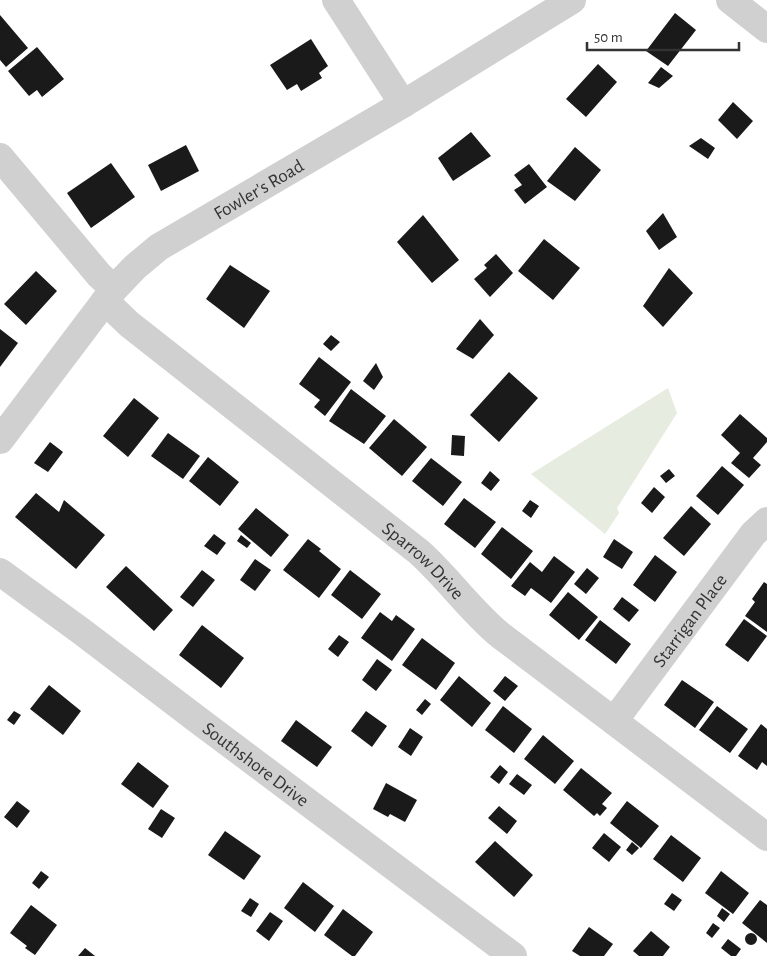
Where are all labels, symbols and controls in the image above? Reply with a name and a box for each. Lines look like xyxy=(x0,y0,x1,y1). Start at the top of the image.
scale bar xyxy=(587,20,740,52)
text: 50 m xyxy=(594,30,623,45)
street label: Fowler's Road xyxy=(211,156,307,224)
street label: Sparrow Drive xyxy=(378,519,467,603)
street label: Starrigan Place xyxy=(650,571,731,671)
street label: Southshore Drive xyxy=(199,719,312,811)

